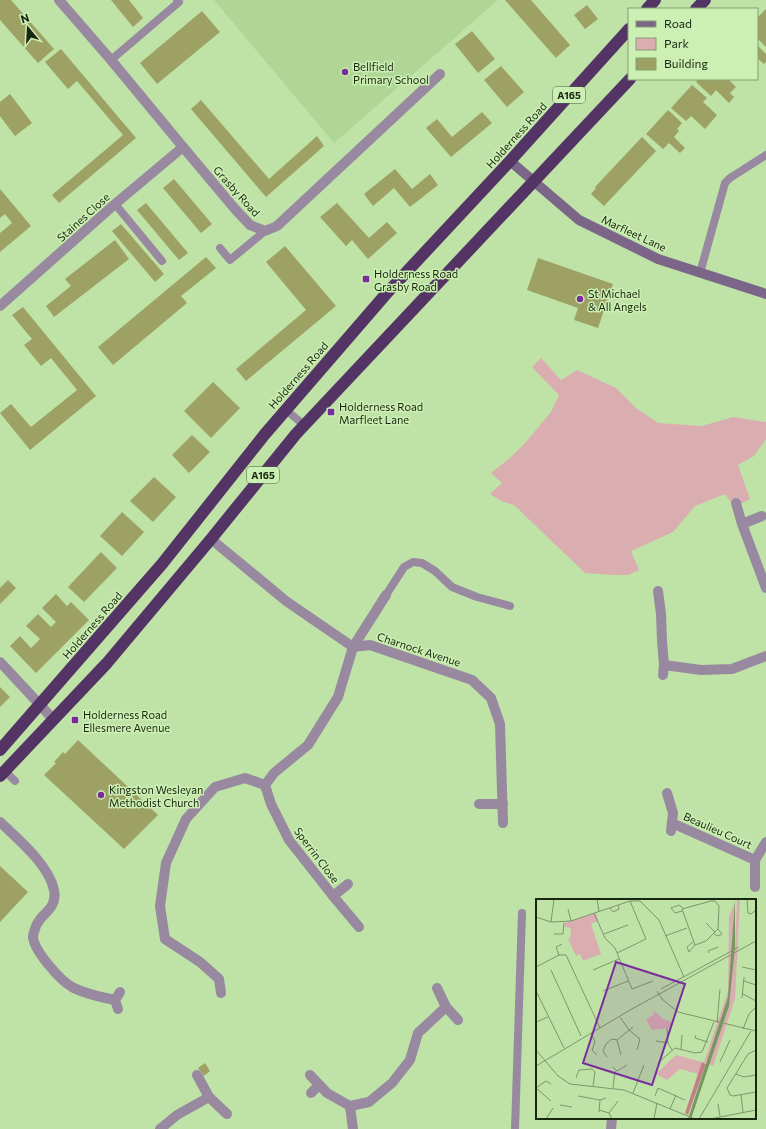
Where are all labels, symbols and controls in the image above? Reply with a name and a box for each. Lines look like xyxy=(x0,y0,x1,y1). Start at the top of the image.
north arrow xyxy=(8,8,48,48)
legend xyxy=(628,8,758,80)
text: N xyxy=(19,11,31,25)
text: Road xyxy=(664,16,692,30)
text: Park xyxy=(664,36,690,50)
text: Building xyxy=(664,56,708,70)
place label: Bellfield Primary School xyxy=(353,60,429,86)
marker: Bellfield Primary School xyxy=(340,67,350,77)
road number: A165 xyxy=(553,87,585,103)
street label: Holderness Road xyxy=(483,99,549,171)
street label: Grasby Road xyxy=(211,163,263,219)
street label: Staines Close xyxy=(54,190,112,244)
street label: Marfleet Lane xyxy=(600,212,669,254)
place label: Holderness Road Grasby Road xyxy=(374,267,458,293)
marker: Holderness Road Grasby Road xyxy=(361,274,371,284)
place label: St Michael & All Angels xyxy=(588,287,647,313)
marker: St Michael & All Angels xyxy=(575,294,585,304)
street label: Holderness Road xyxy=(266,339,330,411)
place label: Holderness Road Marfleet Lane xyxy=(339,400,423,426)
marker: Holderness Road Marfleet Lane xyxy=(326,407,336,417)
road number: A165 xyxy=(247,467,279,483)
street label: Holderness Road xyxy=(60,589,124,661)
street label: Charnock Avenue xyxy=(376,629,463,669)
place label: Holderness Road Ellesmere Avenue xyxy=(83,708,170,734)
marker: Holderness Road Ellesmere Avenue xyxy=(70,715,80,725)
place label: Kingston Wesleyan Methodist Church xyxy=(109,783,203,809)
marker: Kingston Wesleyan Methodist Church xyxy=(96,790,106,800)
street label: Beaulieu Court xyxy=(682,809,755,851)
street label: Sperrin Close xyxy=(292,825,342,886)
inset map xyxy=(536,899,756,1119)

